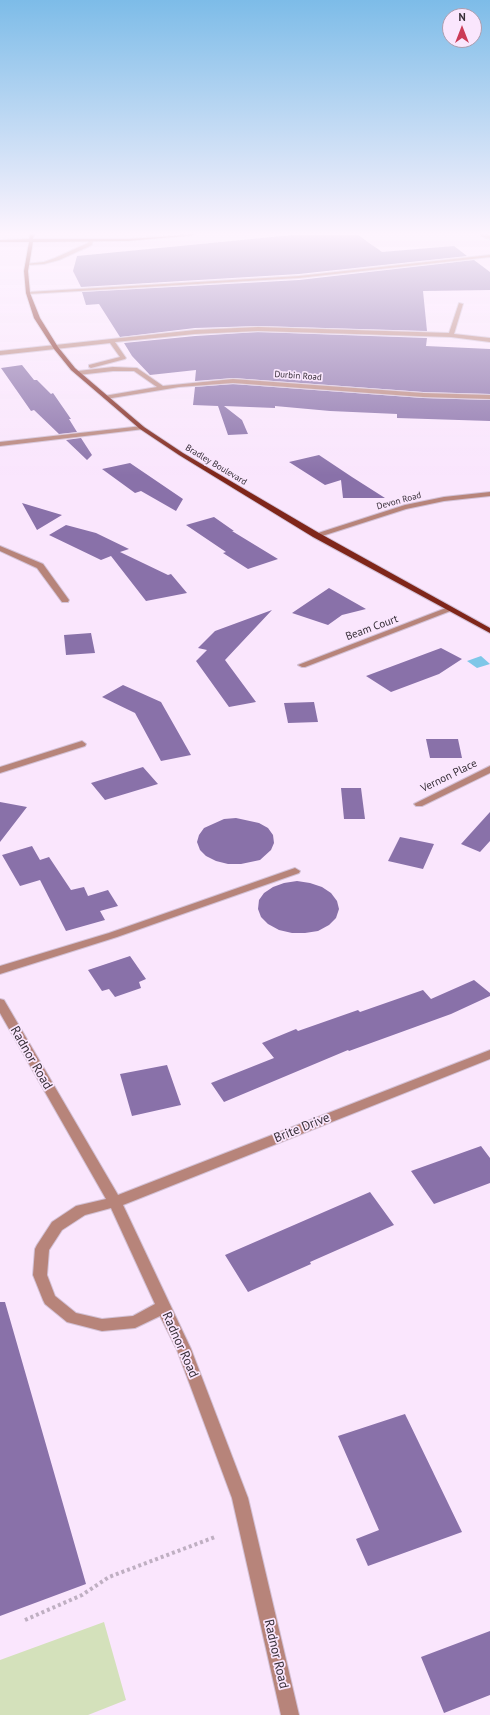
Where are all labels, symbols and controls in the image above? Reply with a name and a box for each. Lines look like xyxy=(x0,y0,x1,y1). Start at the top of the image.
north arrow xyxy=(442,8,482,48)
text: N xyxy=(458,10,466,24)
street label: Durbin Road xyxy=(274,369,322,383)
street label: Bradley Boulevard xyxy=(183,442,249,488)
street label: Devon Road xyxy=(376,490,422,512)
street label: Beam Court xyxy=(344,612,400,644)
street label: Vernon Place xyxy=(419,757,479,795)
street label: Radnor Road xyxy=(7,1024,55,1092)
street label: Brite Drive xyxy=(272,1110,332,1146)
street label: Radnor Road xyxy=(159,1310,201,1380)
street label: Radnor Road xyxy=(260,1618,292,1690)

